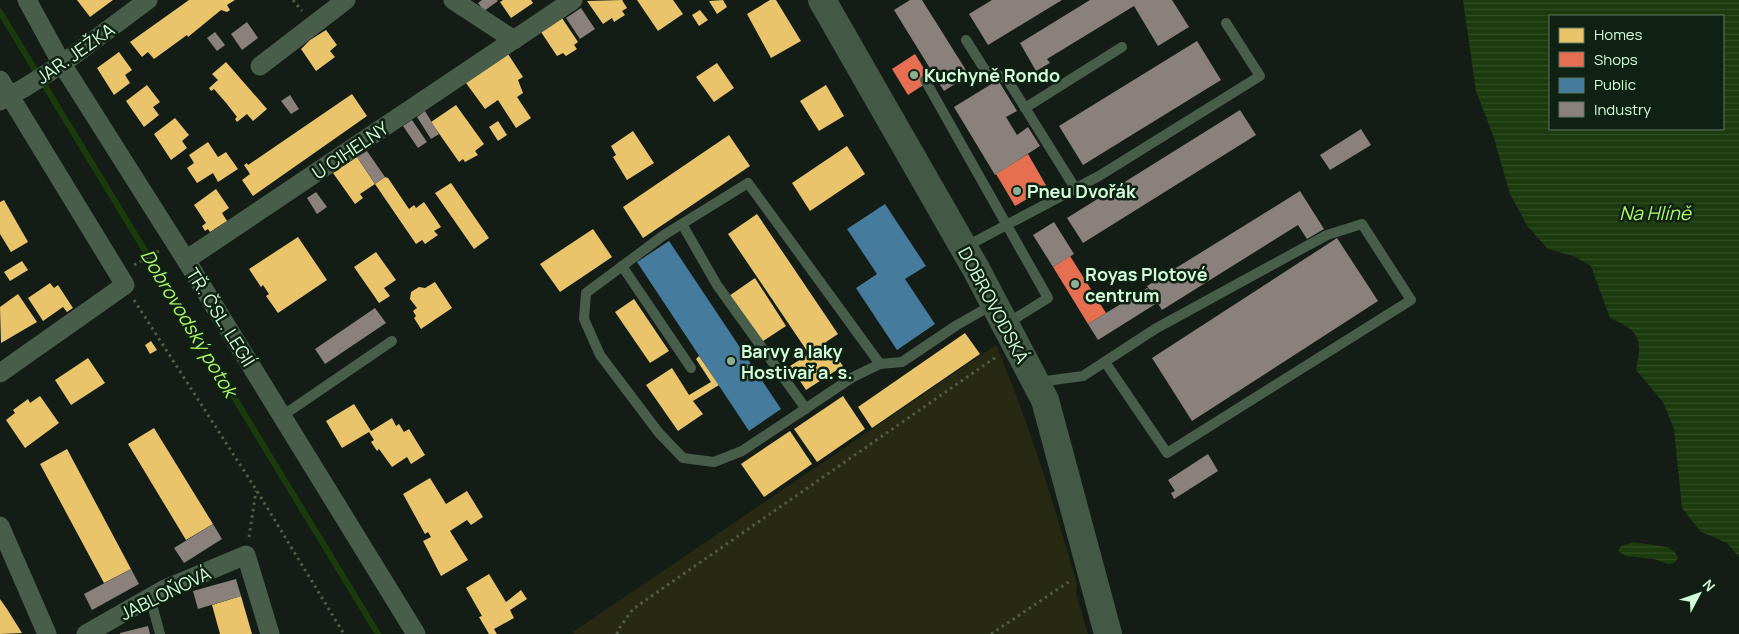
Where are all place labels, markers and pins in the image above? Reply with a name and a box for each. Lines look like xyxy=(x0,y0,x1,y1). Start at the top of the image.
place label: Kuchyně Rondo xyxy=(924,63,1060,87)
marker: Kuchyně Rondo xyxy=(908,69,920,81)
place label: Pneu Dvořák xyxy=(1027,179,1137,203)
marker: Pneu Dvořák xyxy=(1011,185,1023,197)
place label: Royas Plotové centrum xyxy=(1085,262,1208,307)
marker: Royas Plotové centrum xyxy=(1069,278,1081,290)
place label: Barvy a laky Hostivař a. s. xyxy=(741,339,853,384)
marker: Barvy a laky Hostivař a. s. xyxy=(725,355,737,367)

